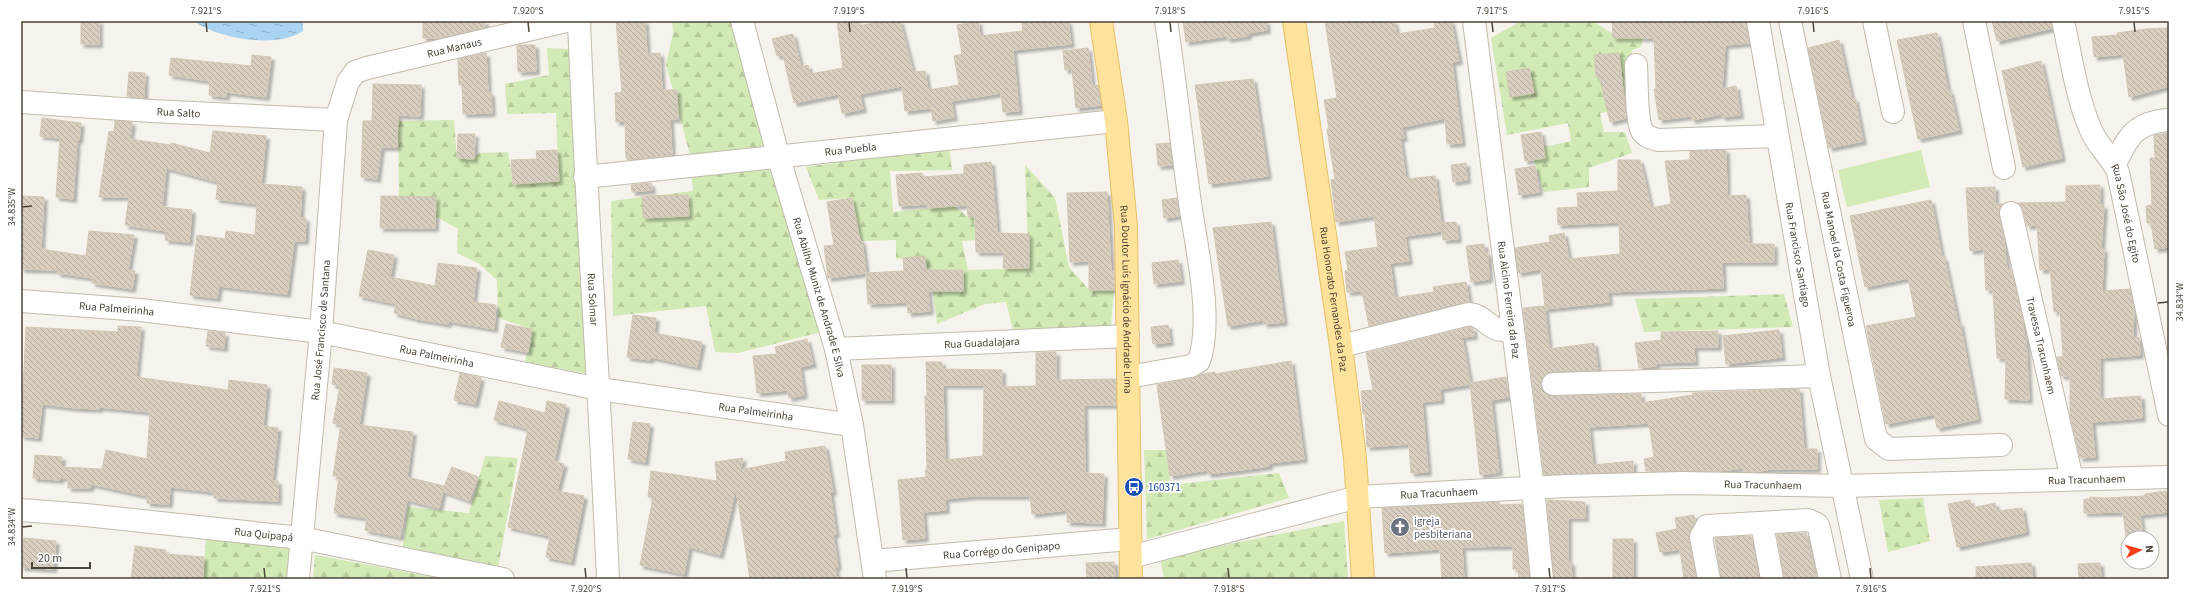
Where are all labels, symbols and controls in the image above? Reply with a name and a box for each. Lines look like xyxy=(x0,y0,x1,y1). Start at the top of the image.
text: 7.921°S xyxy=(190,4,222,18)
text: 7.920°S xyxy=(512,4,544,18)
text: 7.919°S xyxy=(833,4,865,18)
text: 7.918°S xyxy=(1154,4,1186,18)
text: 7.917°S xyxy=(1476,4,1508,18)
text: 7.916°S xyxy=(1797,4,1829,18)
text: 7.915°S xyxy=(2118,4,2150,18)
street label: Rua Manaus xyxy=(425,34,484,61)
street label: Rua Salto xyxy=(156,104,201,121)
street label: Rua Puebla xyxy=(824,139,877,159)
street label: Rua São José do Egito xyxy=(2108,161,2144,264)
text: 34.835°W xyxy=(5,188,19,226)
street label: Rua Manoel da Costa Figueroa xyxy=(1818,190,1860,328)
street label: Rua Francisco Santiago xyxy=(1782,201,1815,308)
street label: Rua Doutor Luís Ignácio de Andrade Lima xyxy=(1117,205,1136,394)
street label: Rua Abilho Muniz de Andrade E Silva xyxy=(789,215,849,379)
street label: Rua Honorato Fernandes da Paz xyxy=(1316,226,1352,373)
street label: Rua Alcino Ferreira da Paz xyxy=(1494,240,1524,360)
street label: Rua José Francisco de Santana xyxy=(307,259,334,401)
street label: Rua Solmar xyxy=(584,273,602,327)
text: 34.834°W xyxy=(2173,283,2187,321)
street label: Travessa Tracunhaem xyxy=(2023,295,2060,396)
street label: Rua Palmeirinha xyxy=(79,298,155,319)
street label: Rua Guadalajara xyxy=(944,333,1020,352)
street label: Rua Palmeirinha xyxy=(398,341,475,371)
street label: Rua Palmeirinha xyxy=(718,399,794,424)
street label: Rua Tracunhaem xyxy=(2048,471,2126,488)
bus stop icon: 160371 xyxy=(1123,476,1145,498)
street label: Rua Tracunhaem xyxy=(1724,476,1802,493)
place label: 160371 xyxy=(1148,480,1181,495)
street label: Rua Tracunhaem xyxy=(1400,483,1478,502)
text: 34.834°W xyxy=(5,508,19,546)
place label: igreja pesbiteriana xyxy=(1414,514,1472,542)
church icon: igreja pesbiteriana xyxy=(1389,516,1411,538)
street label: Rua Quipapá xyxy=(234,523,294,545)
north arrow xyxy=(2120,530,2160,570)
street label: Rua Corrégo do Genipapo xyxy=(942,538,1061,562)
scale bar xyxy=(32,544,90,570)
text: N xyxy=(2142,545,2157,553)
text: 20 m xyxy=(38,550,62,567)
text: 7.921°S xyxy=(249,582,281,596)
text: 7.920°S xyxy=(570,582,602,596)
text: 7.919°S xyxy=(891,582,923,596)
text: 7.918°S xyxy=(1213,582,1245,596)
text: 7.917°S xyxy=(1534,582,1566,596)
text: 7.916°S xyxy=(1855,582,1887,596)

